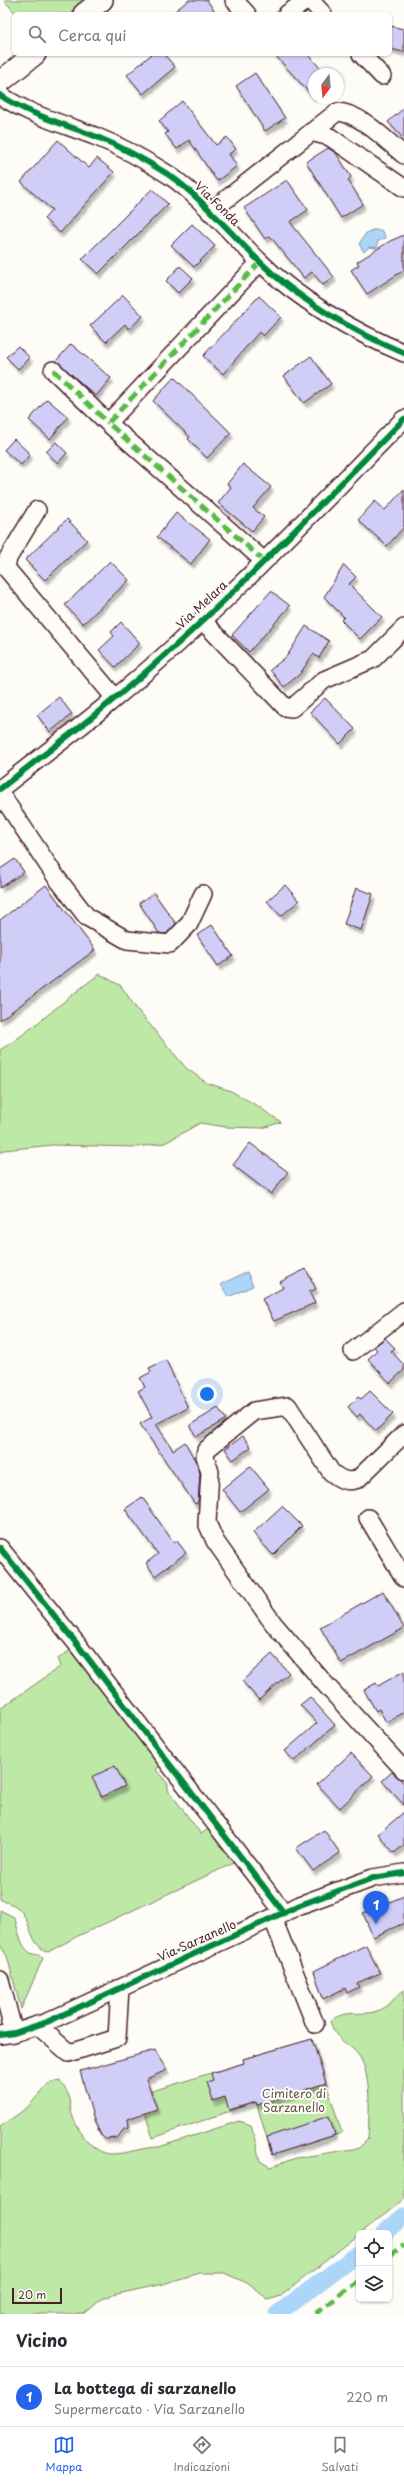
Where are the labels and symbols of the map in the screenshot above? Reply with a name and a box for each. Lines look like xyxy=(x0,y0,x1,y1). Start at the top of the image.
north arrow xyxy=(308,68,344,104)
street label: Via Fonda xyxy=(191,177,245,230)
street label: Via Melara xyxy=(172,576,231,633)
your location xyxy=(197,1384,217,1404)
pin: 1 xyxy=(363,1891,389,1924)
street label: Via Sarzanello xyxy=(154,1915,239,1965)
park label: Cimitero di Sarzanello xyxy=(262,2084,326,2116)
scale bar xyxy=(12,2286,62,2305)

